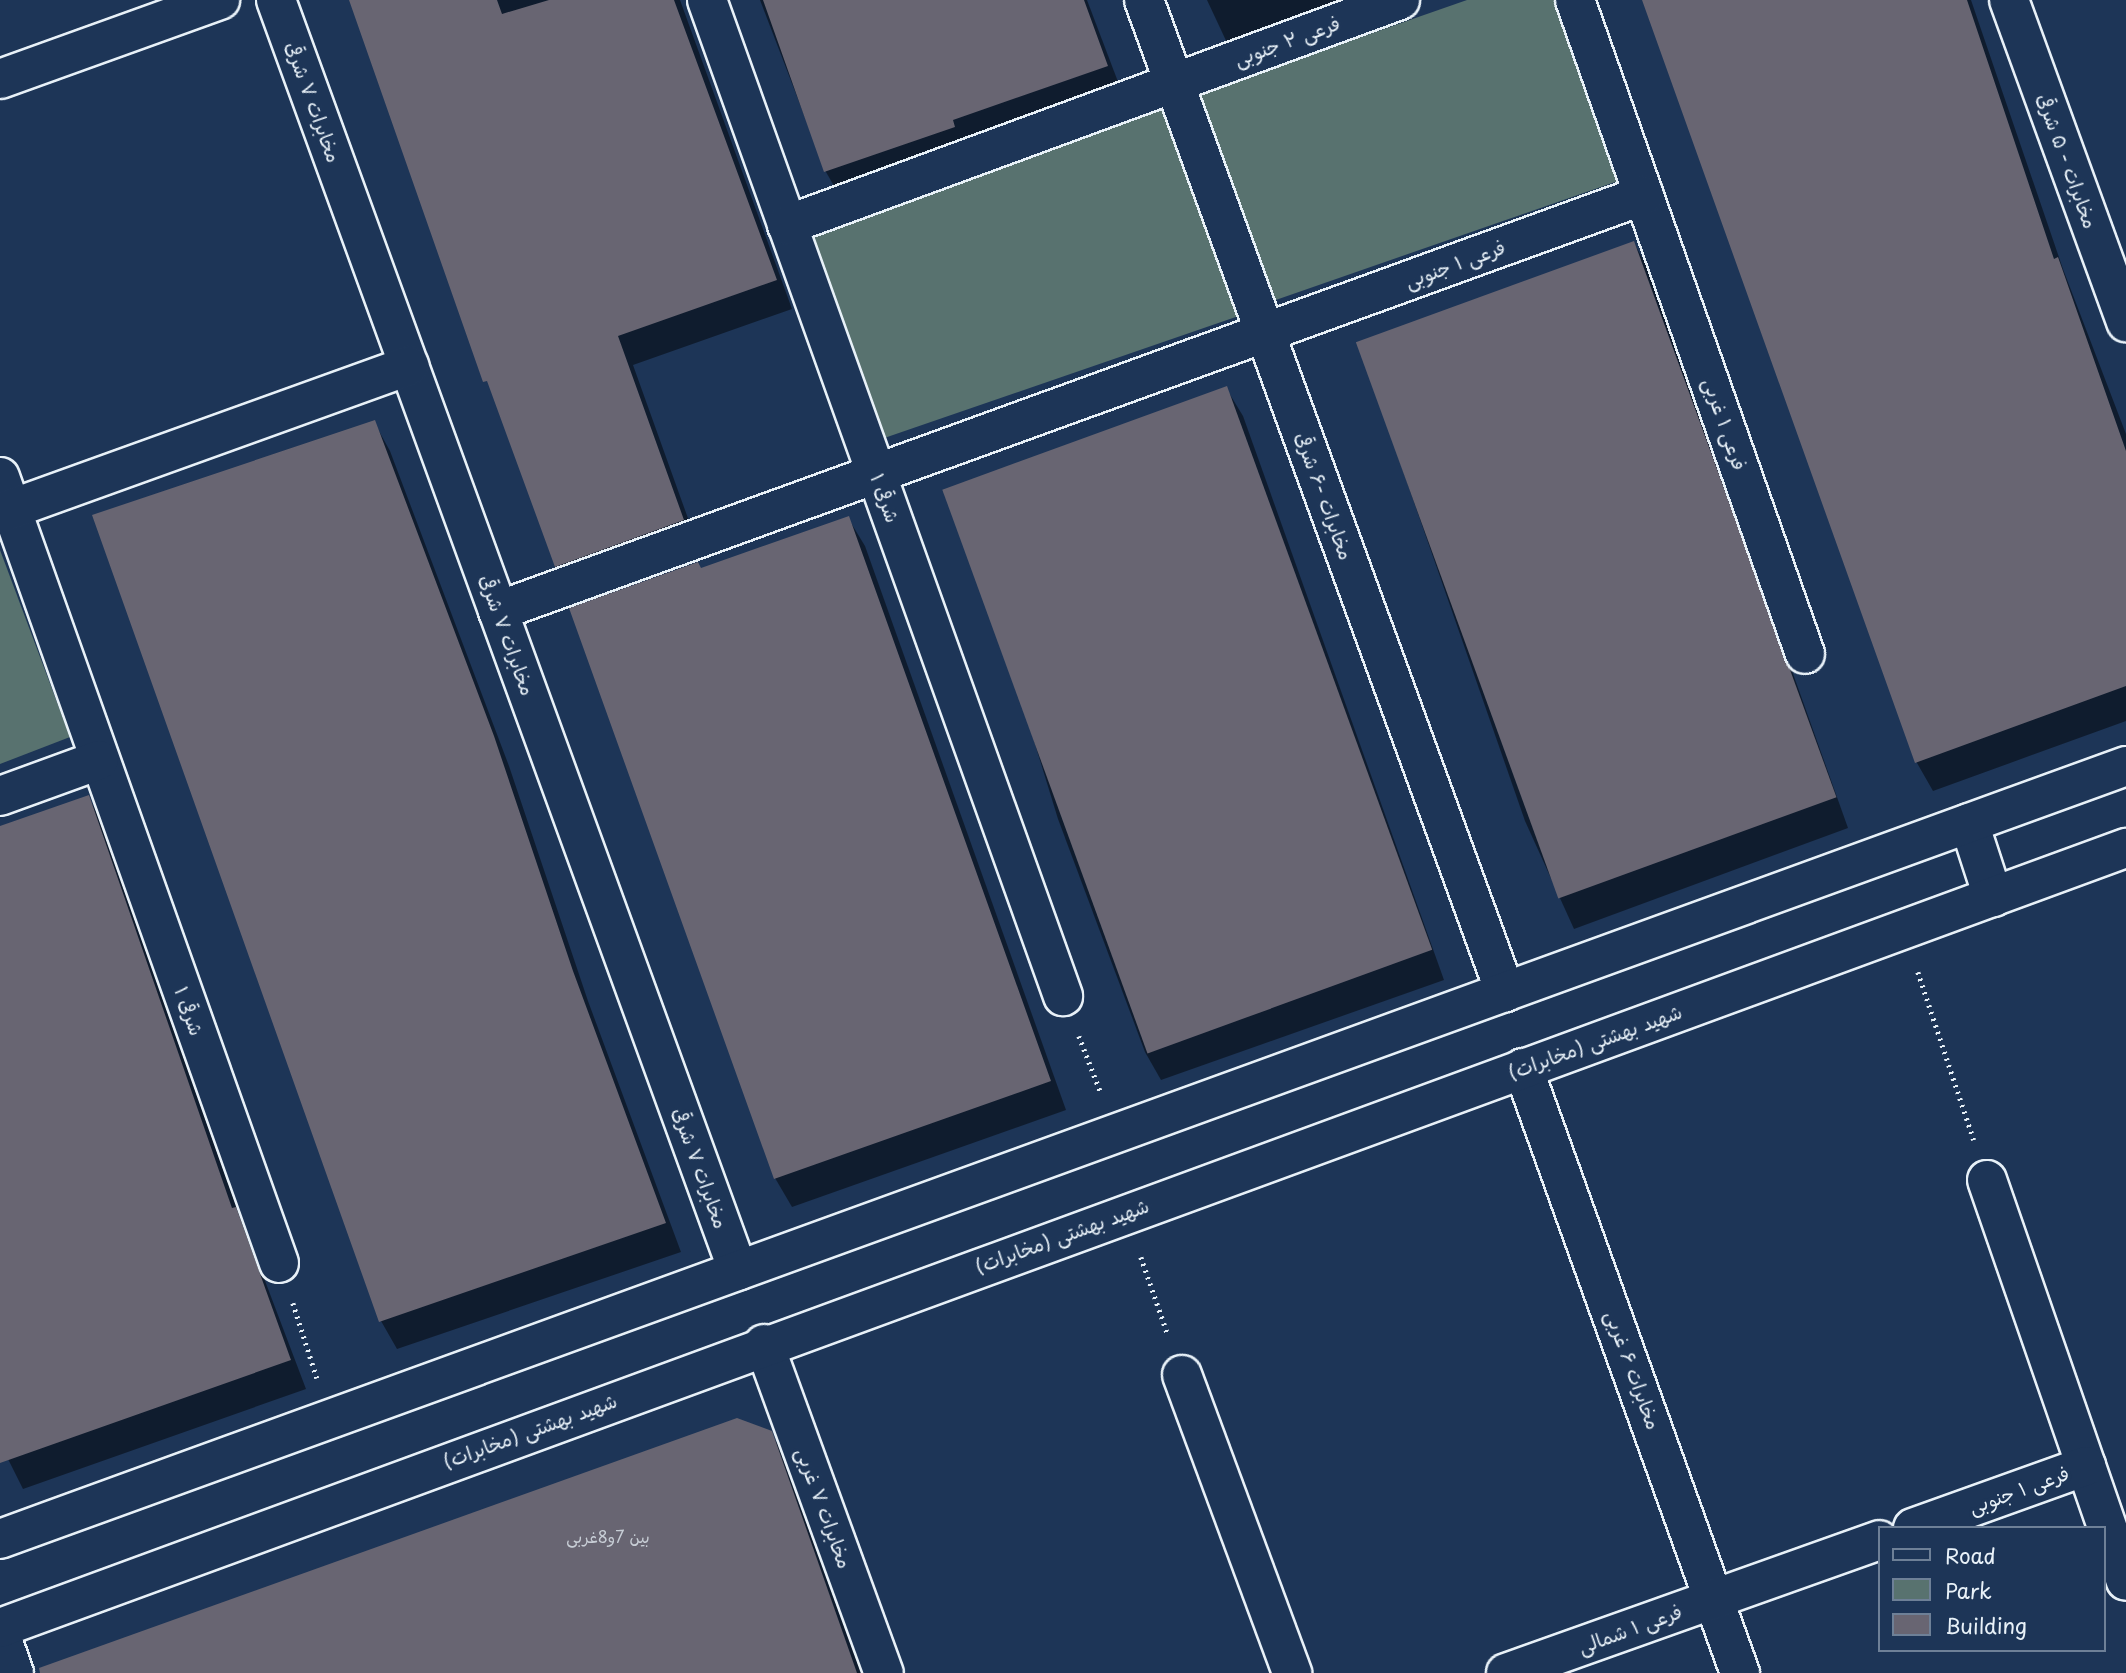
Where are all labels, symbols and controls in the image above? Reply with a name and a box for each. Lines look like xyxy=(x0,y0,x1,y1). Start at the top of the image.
street label: فرعی ۲ جنوبی xyxy=(1231,11,1343,71)
street label: مخابرات ۷ شرقی xyxy=(281,39,345,165)
street label: مخابرات - ۵ شرقی xyxy=(2032,91,2102,231)
street label: فرعی ۱ جنوبی xyxy=(1402,235,1508,293)
street label: فرعی ۱ غربی xyxy=(1699,375,1751,473)
street label: مخابرات -۶ شرقی xyxy=(1290,429,1358,563)
street label: شرقی ۱ xyxy=(866,470,904,526)
street label: مخابرات ۷ شرقی xyxy=(475,572,539,698)
street label: شرقی ۱ xyxy=(170,983,208,1039)
street label: شهید بهشتی (مخابرات) xyxy=(1505,1000,1685,1084)
street label: مخابرات ۷ شرقی xyxy=(668,1105,732,1231)
street label: شهید بهشتی (مخابرات) xyxy=(972,1194,1152,1278)
street label: مخابرات ۶ غربی xyxy=(1601,1307,1665,1433)
street label: شهید بهشتی (مخابرات) xyxy=(440,1389,620,1473)
street label: مخابرات ۷ غربی xyxy=(792,1445,856,1571)
street label: فرعی ۱ جنوبی xyxy=(1966,1461,2072,1519)
house number: بین 7و8غربی xyxy=(566,1526,650,1546)
legend xyxy=(1878,1526,2105,1652)
text: Road xyxy=(1945,1539,1996,1571)
text: Park xyxy=(1945,1574,1992,1606)
street label: فرعی ۱ شمالی xyxy=(1575,1600,1685,1658)
text: Building xyxy=(1945,1609,2027,1641)

